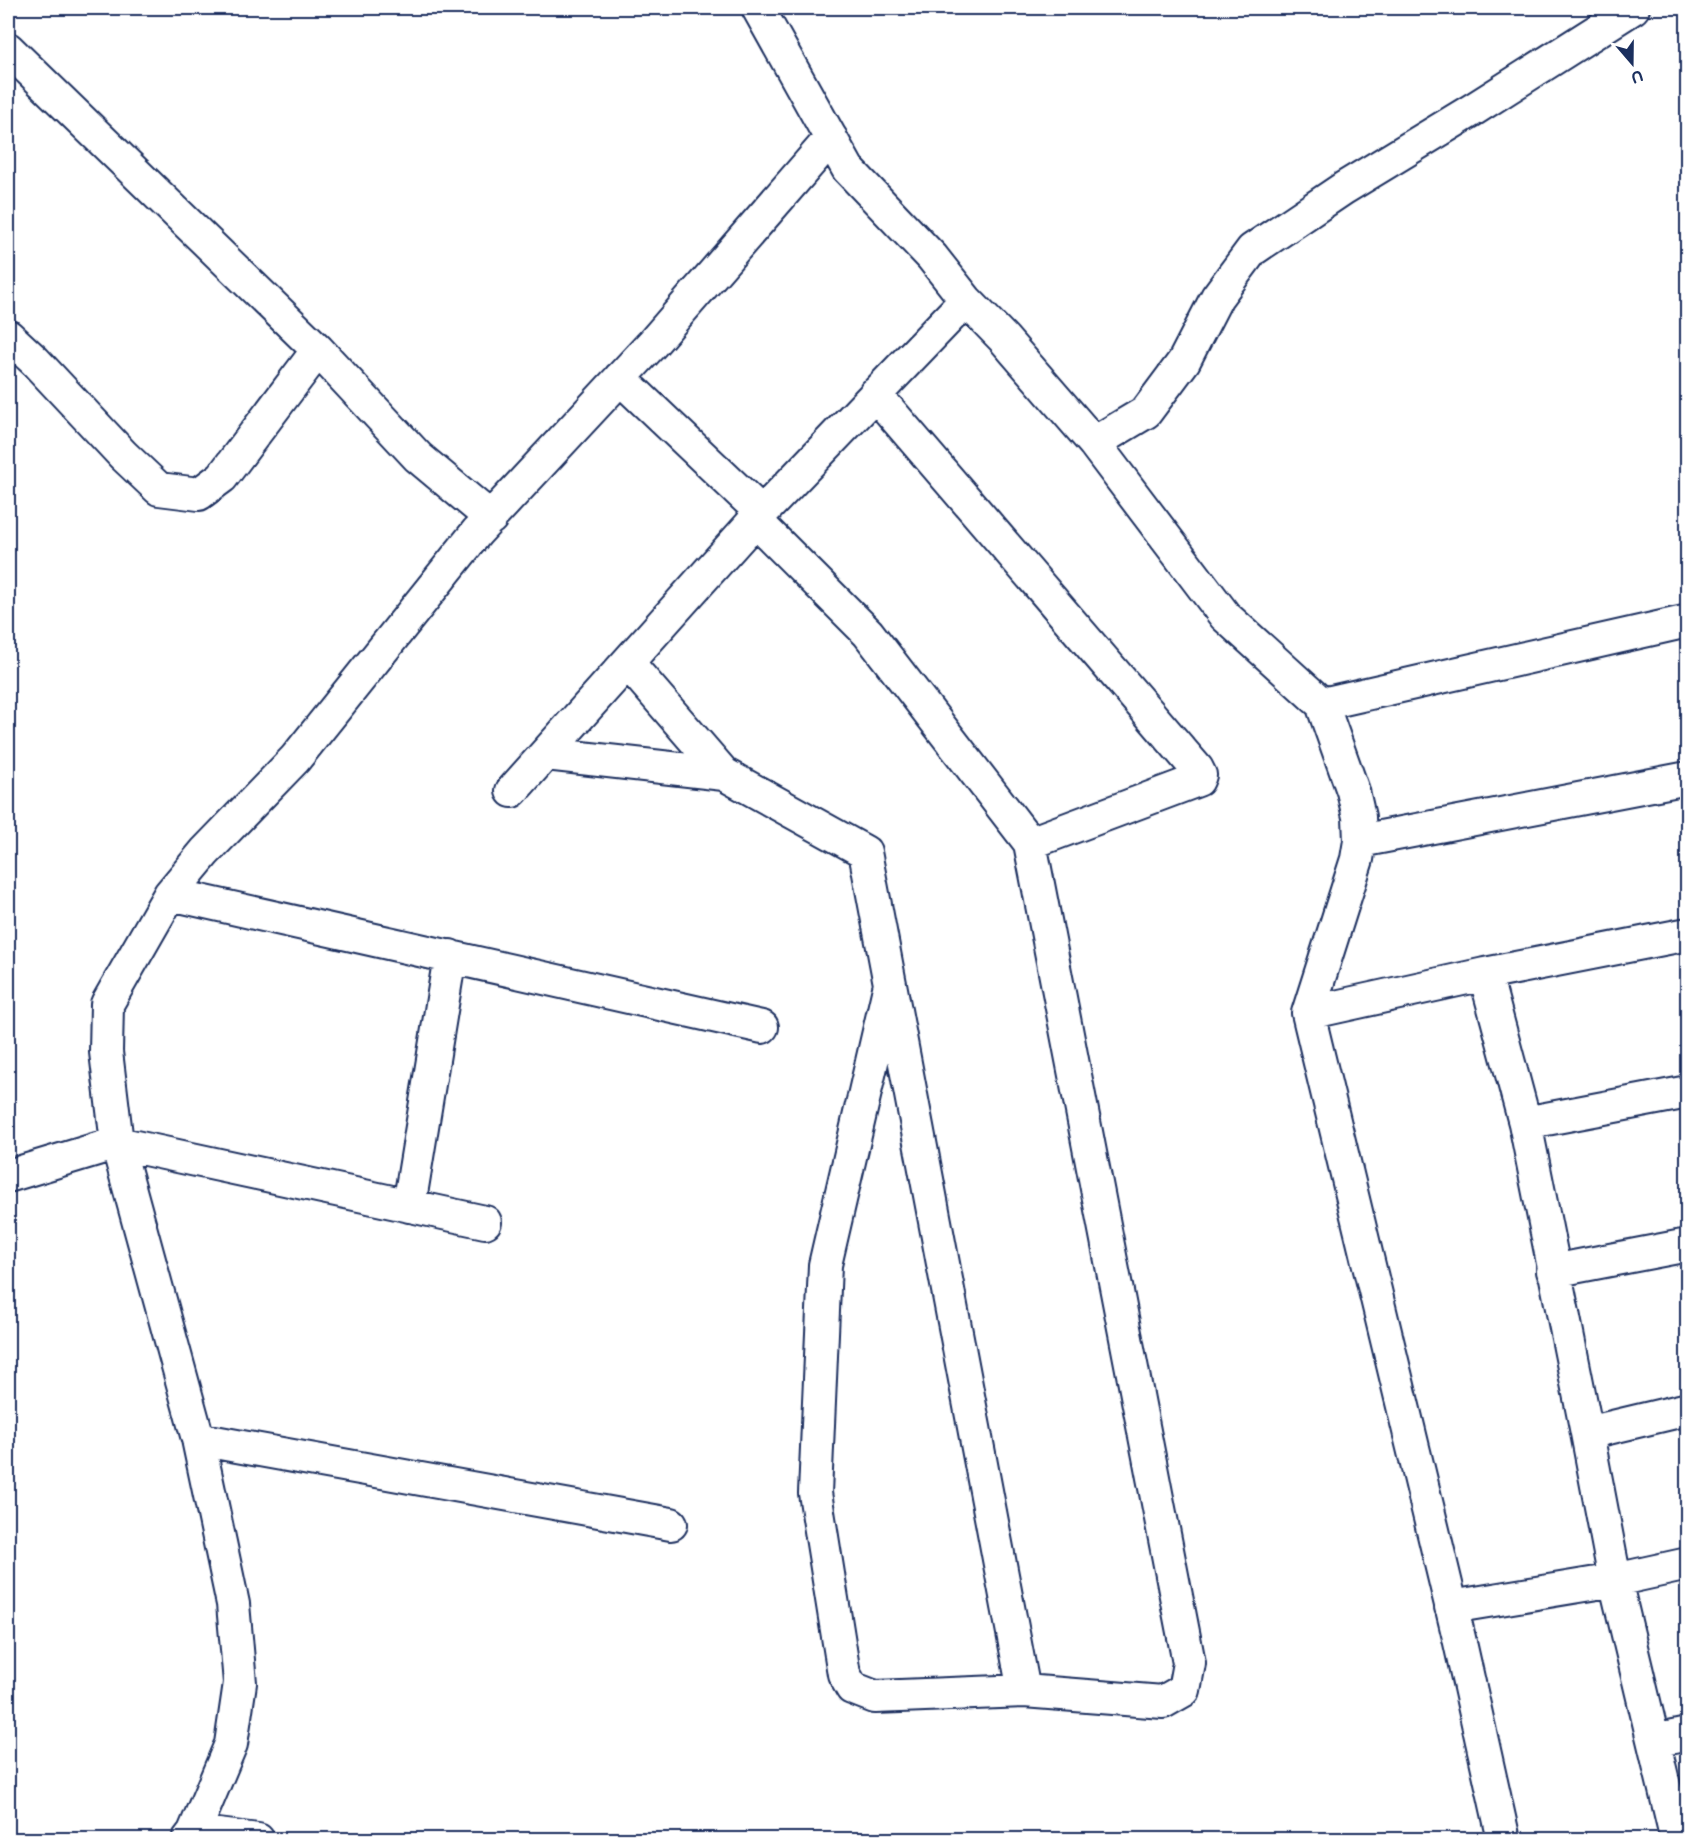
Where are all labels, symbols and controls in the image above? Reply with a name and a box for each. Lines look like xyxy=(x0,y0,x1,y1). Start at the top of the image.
north arrow xyxy=(1602,33,1662,93)
text: U xyxy=(1628,65,1645,87)

